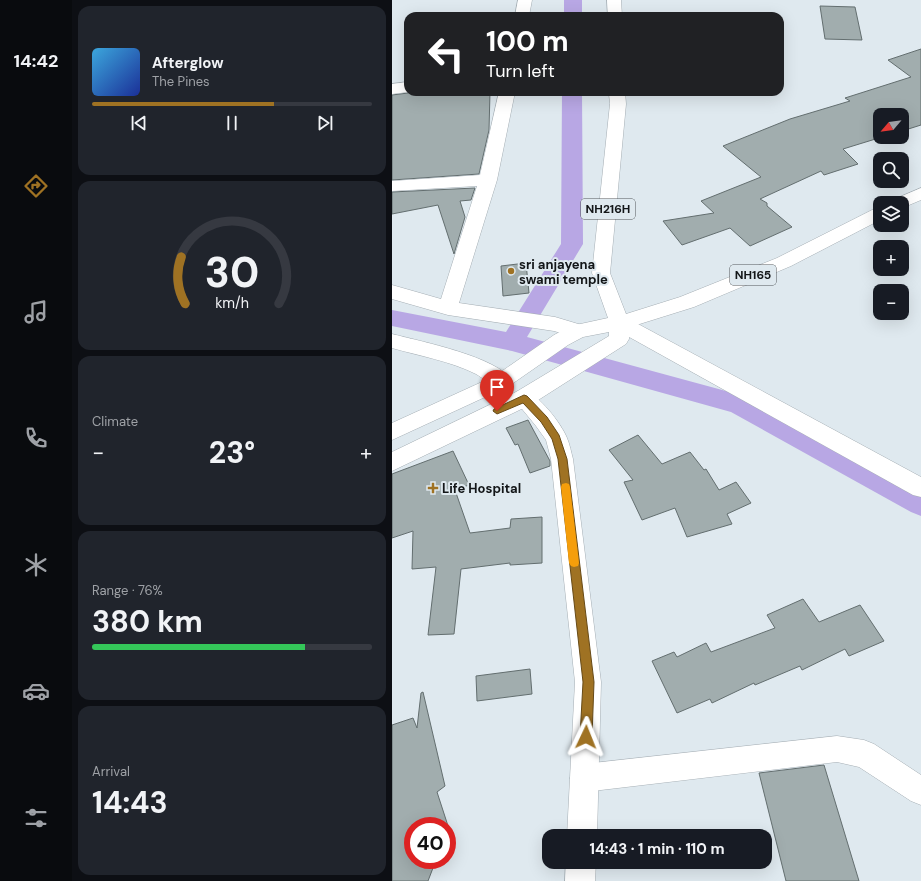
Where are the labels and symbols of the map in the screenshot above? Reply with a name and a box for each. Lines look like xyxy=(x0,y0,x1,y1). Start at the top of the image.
north arrow xyxy=(873,108,909,144)
road number: NH216H xyxy=(581,199,635,219)
place label: sri anjayena swami temple xyxy=(519,256,608,288)
road number: NH165 xyxy=(730,265,776,285)
marker: sri anjayena swami temple xyxy=(506,266,516,276)
pin xyxy=(480,370,514,411)
place label: Life Hospital xyxy=(442,480,521,497)
marker: Life Hospital xyxy=(427,482,439,494)
position arrow xyxy=(565,716,607,758)
speed limit sign: 40 xyxy=(404,817,456,869)

